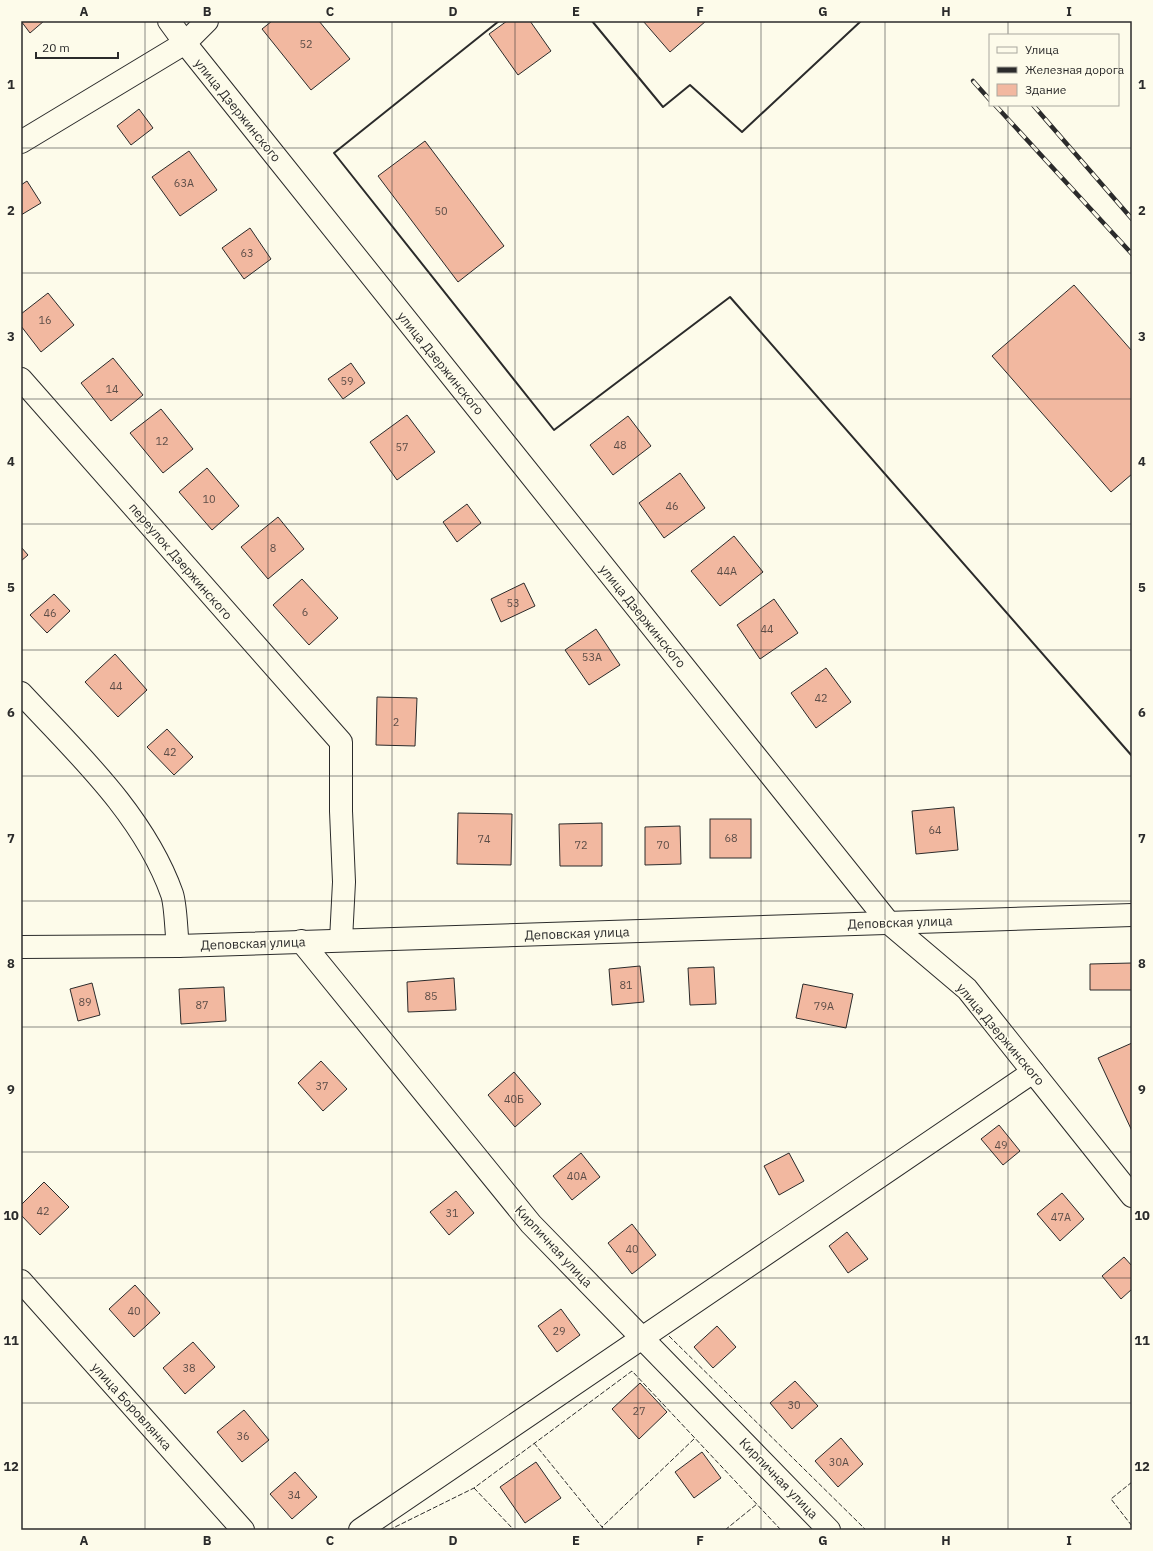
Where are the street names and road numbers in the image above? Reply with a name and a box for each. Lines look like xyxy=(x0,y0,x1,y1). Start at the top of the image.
street label: улица Дзержинского xyxy=(191,55,285,166)
street label: улица Дзержинского xyxy=(394,308,488,419)
street label: переулок Дзержинского xyxy=(125,499,236,623)
street label: улица Дзержинского xyxy=(596,561,690,672)
street label: Деповская улица xyxy=(847,912,953,933)
street label: Деповская улица xyxy=(524,923,630,944)
street label: Деповская улица xyxy=(200,933,306,954)
street label: улица Дзержинского xyxy=(953,980,1048,1089)
street label: Кирпичная улица xyxy=(511,1202,596,1291)
street label: улица Боровлянка xyxy=(88,1359,176,1454)
street label: Кирпичная улица xyxy=(736,1434,822,1523)

